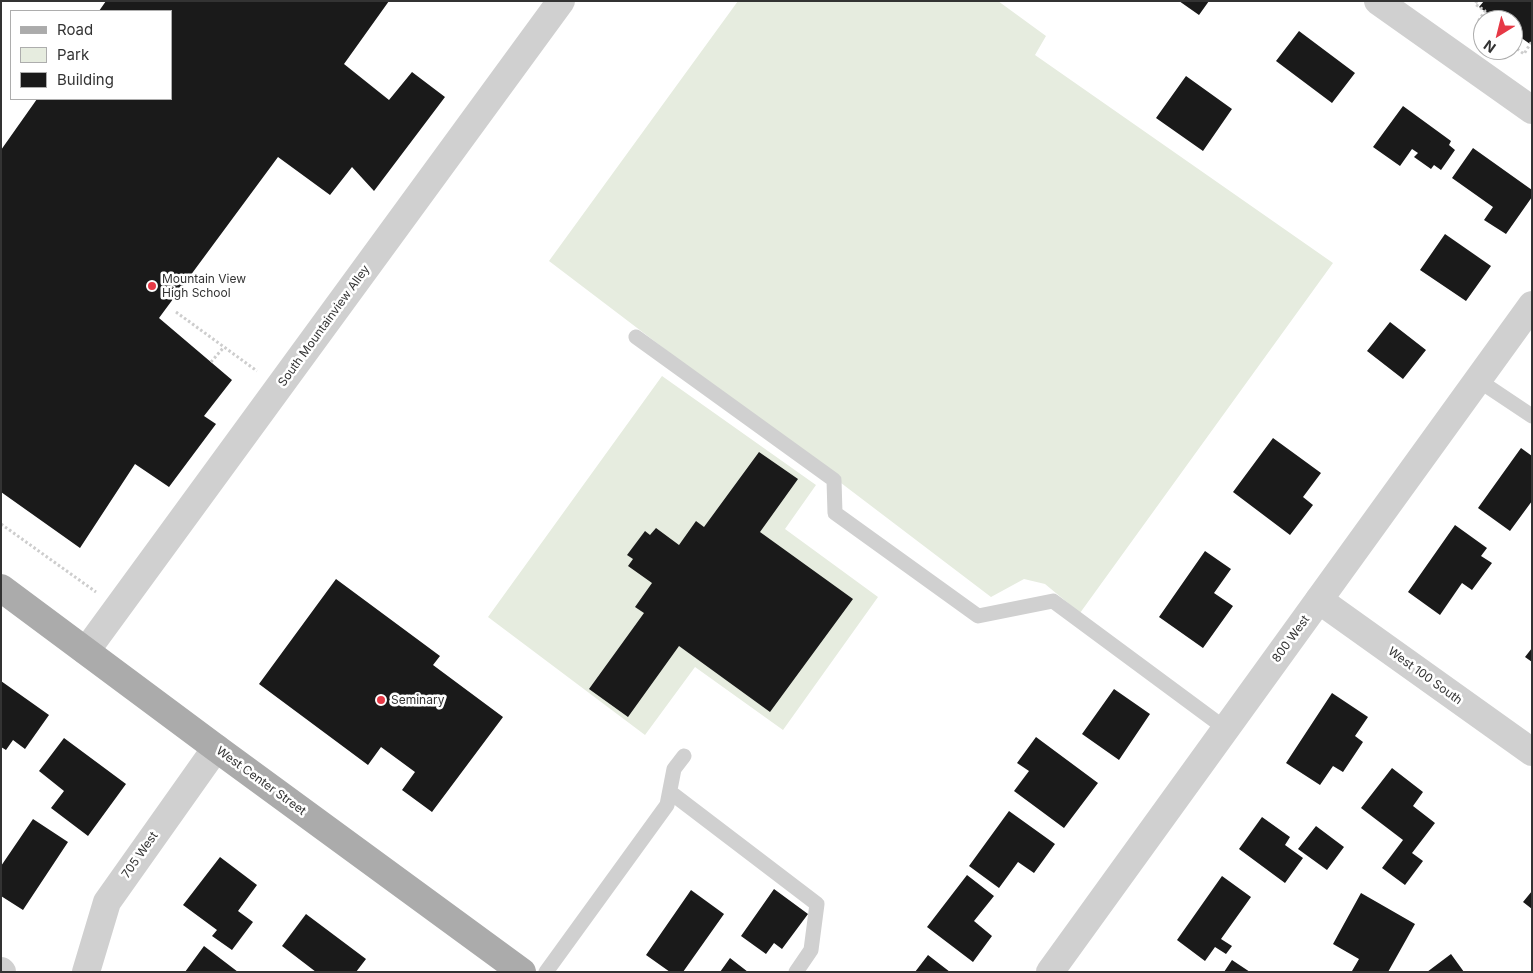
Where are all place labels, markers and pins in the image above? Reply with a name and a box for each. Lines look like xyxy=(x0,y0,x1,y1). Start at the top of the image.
place label: Mountain View High School xyxy=(162,272,246,300)
marker: Mountain View High School xyxy=(146,280,158,292)
place label: Seminary xyxy=(391,693,444,707)
marker: Seminary xyxy=(375,694,387,706)

